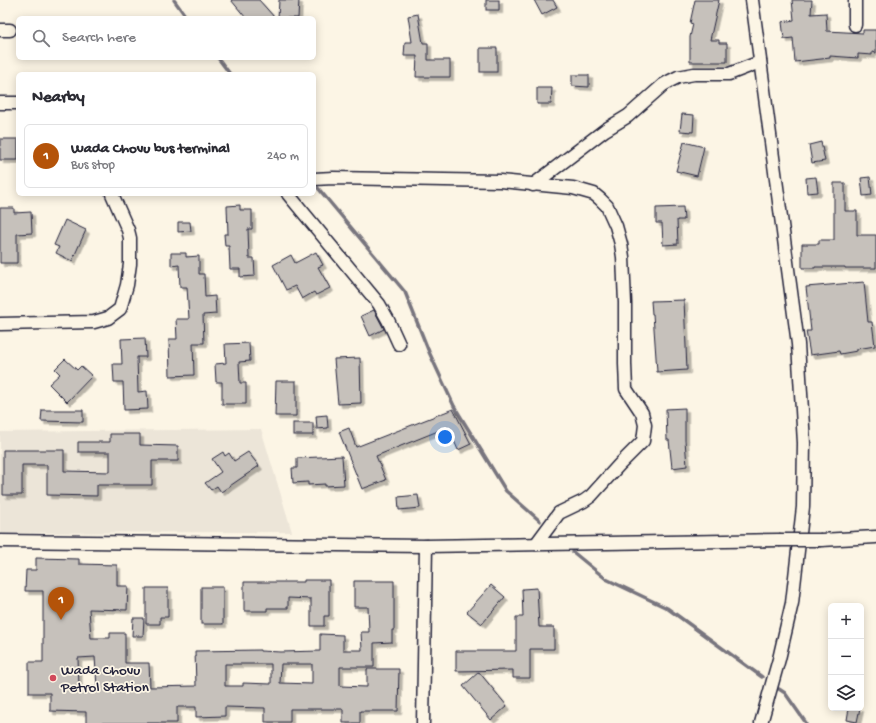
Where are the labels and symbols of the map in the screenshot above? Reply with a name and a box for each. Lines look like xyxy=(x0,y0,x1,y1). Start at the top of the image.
your location xyxy=(435,427,455,447)
pin: 1 xyxy=(48,587,74,620)
place label: Wada Chovu Petrol Station xyxy=(60,662,149,697)
marker: Wada Chovu Petrol Station xyxy=(48,673,58,683)

